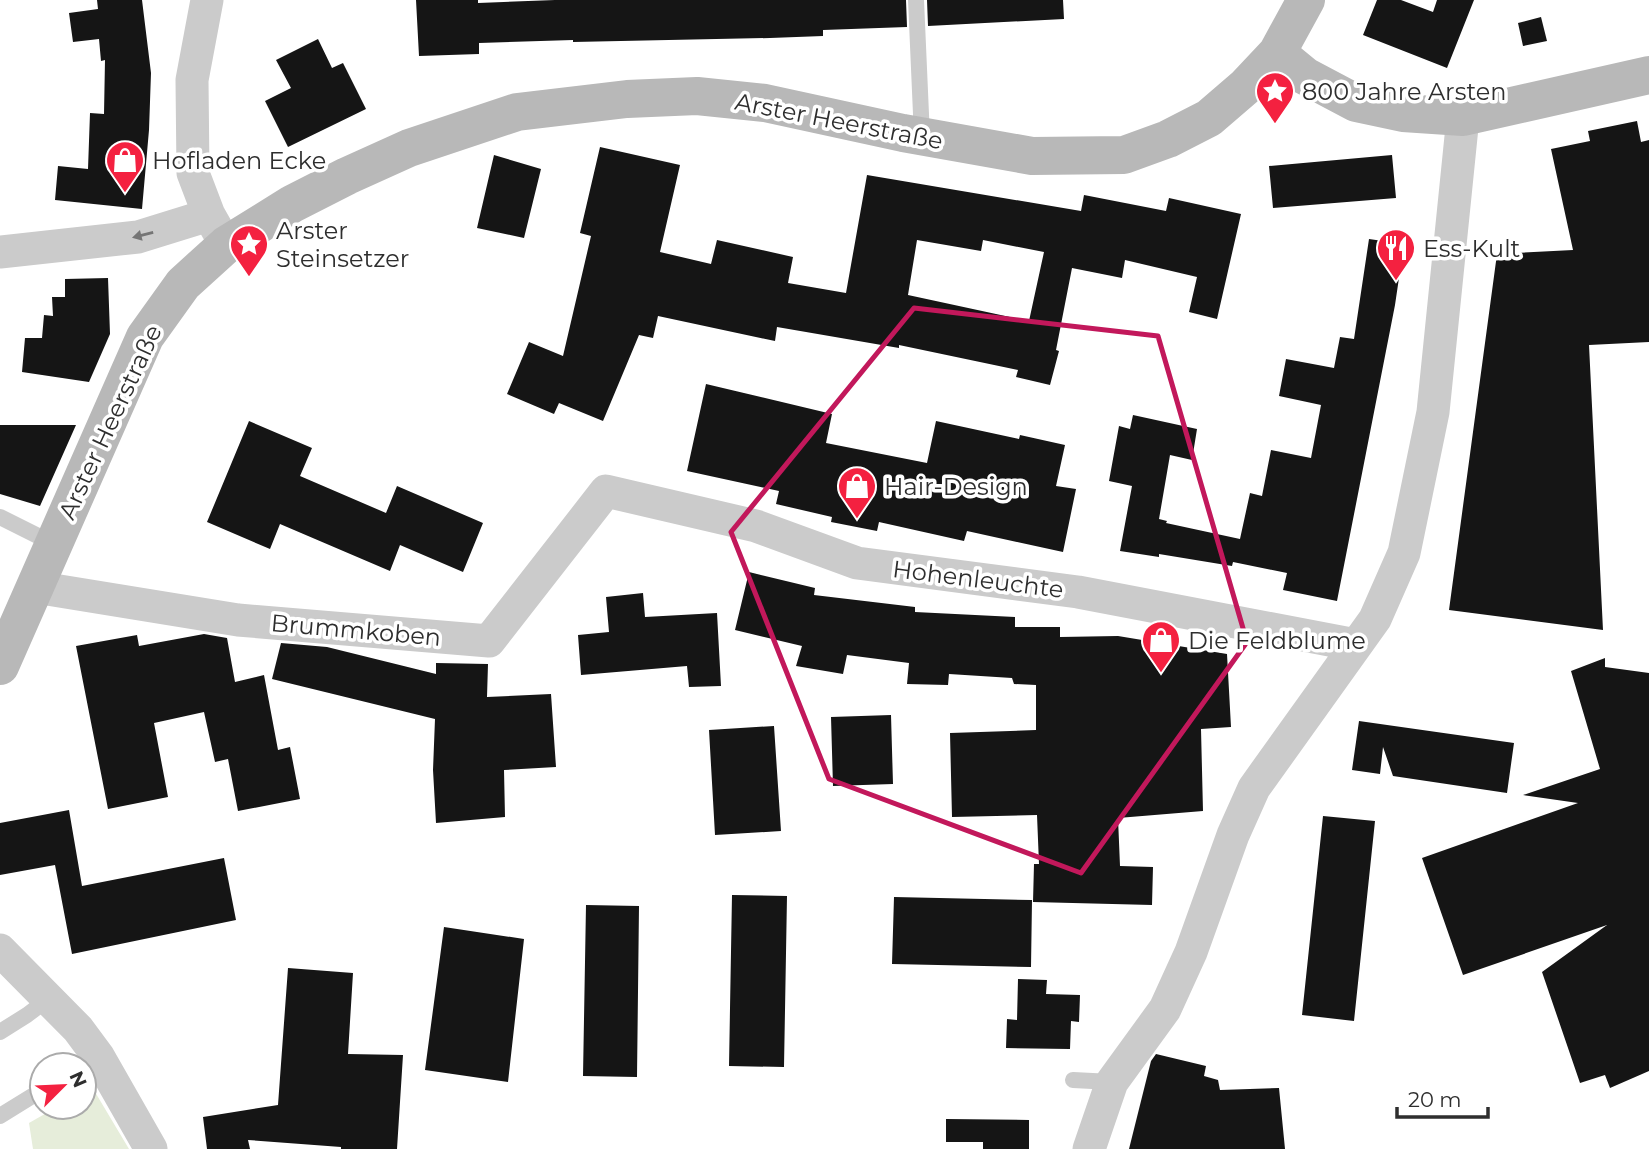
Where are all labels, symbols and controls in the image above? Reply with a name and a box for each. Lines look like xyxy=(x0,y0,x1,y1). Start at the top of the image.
place icon: 800 Jahre Arsten xyxy=(1254,70,1296,125)
place label: 800 Jahre Arsten xyxy=(1302,77,1506,106)
street label: Arster Heerstraße xyxy=(733,87,945,155)
shop icon: Hofladen Ecke xyxy=(104,139,146,194)
place label: Hofladen Ecke xyxy=(152,146,326,175)
place label: Arster Steinsetzer xyxy=(276,216,409,273)
place icon: Arster Steinsetzer xyxy=(228,223,270,278)
restaurant icon: Ess-Kult xyxy=(1375,227,1417,282)
one-way arrow xyxy=(132,230,154,241)
place label: Ess-Kult xyxy=(1423,234,1520,263)
street label: Arster Heerstraße xyxy=(52,320,168,524)
shop icon: Hair-Design xyxy=(836,465,878,520)
place label: Hair-Design xyxy=(884,472,1028,501)
street label: Hohenleuchte xyxy=(891,554,1065,604)
street label: Brummkoben xyxy=(270,608,442,652)
shop icon: Die Feldblume xyxy=(1140,619,1182,674)
place label: Die Feldblume xyxy=(1188,626,1366,655)
north arrow xyxy=(28,1051,98,1121)
text: N xyxy=(64,1068,92,1091)
scale bar xyxy=(1397,1076,1488,1120)
text: 20 m xyxy=(1408,1087,1462,1112)

